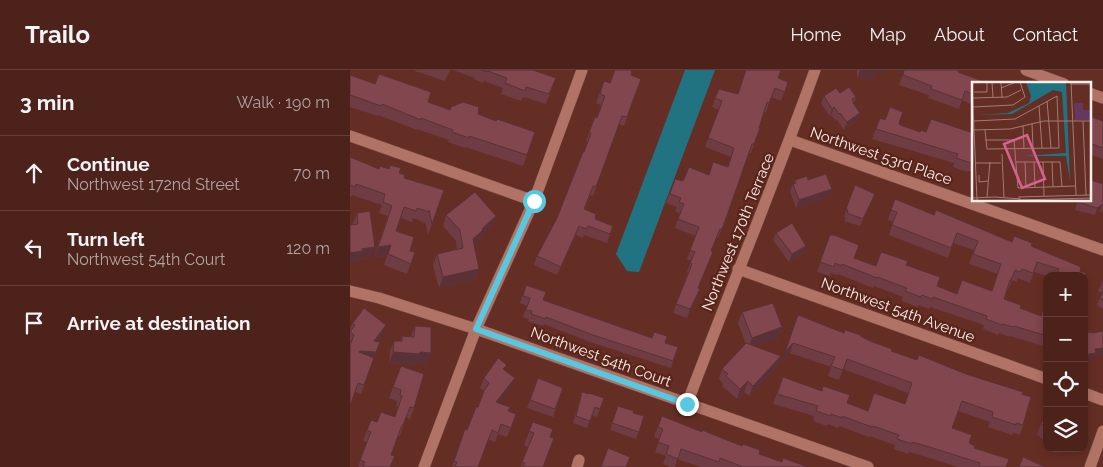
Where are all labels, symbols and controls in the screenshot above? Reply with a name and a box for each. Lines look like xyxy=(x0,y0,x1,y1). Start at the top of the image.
text: Trailo xyxy=(25,20,90,49)
text: Home xyxy=(790,24,841,45)
text: Map xyxy=(869,24,906,45)
text: About xyxy=(934,24,985,45)
text: Contact xyxy=(1013,24,1078,45)
inset map xyxy=(972,82,1090,201)
text: 3 min xyxy=(20,90,74,115)
text: Walk · 190 m xyxy=(237,93,330,112)
street label: Northwest 53rd Place xyxy=(808,123,955,189)
street label: Northwest 170th Terrace xyxy=(698,150,778,314)
text: Continue xyxy=(67,153,150,175)
icon: ahead xyxy=(20,159,48,187)
text: 70 m xyxy=(293,164,330,183)
text: Northwest 172nd Street xyxy=(67,175,240,194)
route start xyxy=(523,190,546,213)
text: Turn left xyxy=(67,228,144,250)
icon: left xyxy=(20,234,48,262)
text: 120 m xyxy=(286,239,330,258)
text: Northwest 54th Court xyxy=(67,250,225,269)
map controls xyxy=(1043,272,1088,452)
button: + xyxy=(1043,272,1088,317)
street label: Northwest 54th Avenue xyxy=(819,274,977,346)
icon: arrive xyxy=(20,309,48,337)
text: Arrive at destination xyxy=(67,312,251,334)
button: − xyxy=(1043,317,1088,362)
street label: Northwest 54th Court xyxy=(528,323,674,391)
button: locate xyxy=(1043,362,1088,407)
route end xyxy=(676,393,699,416)
button: layers xyxy=(1043,407,1088,452)

